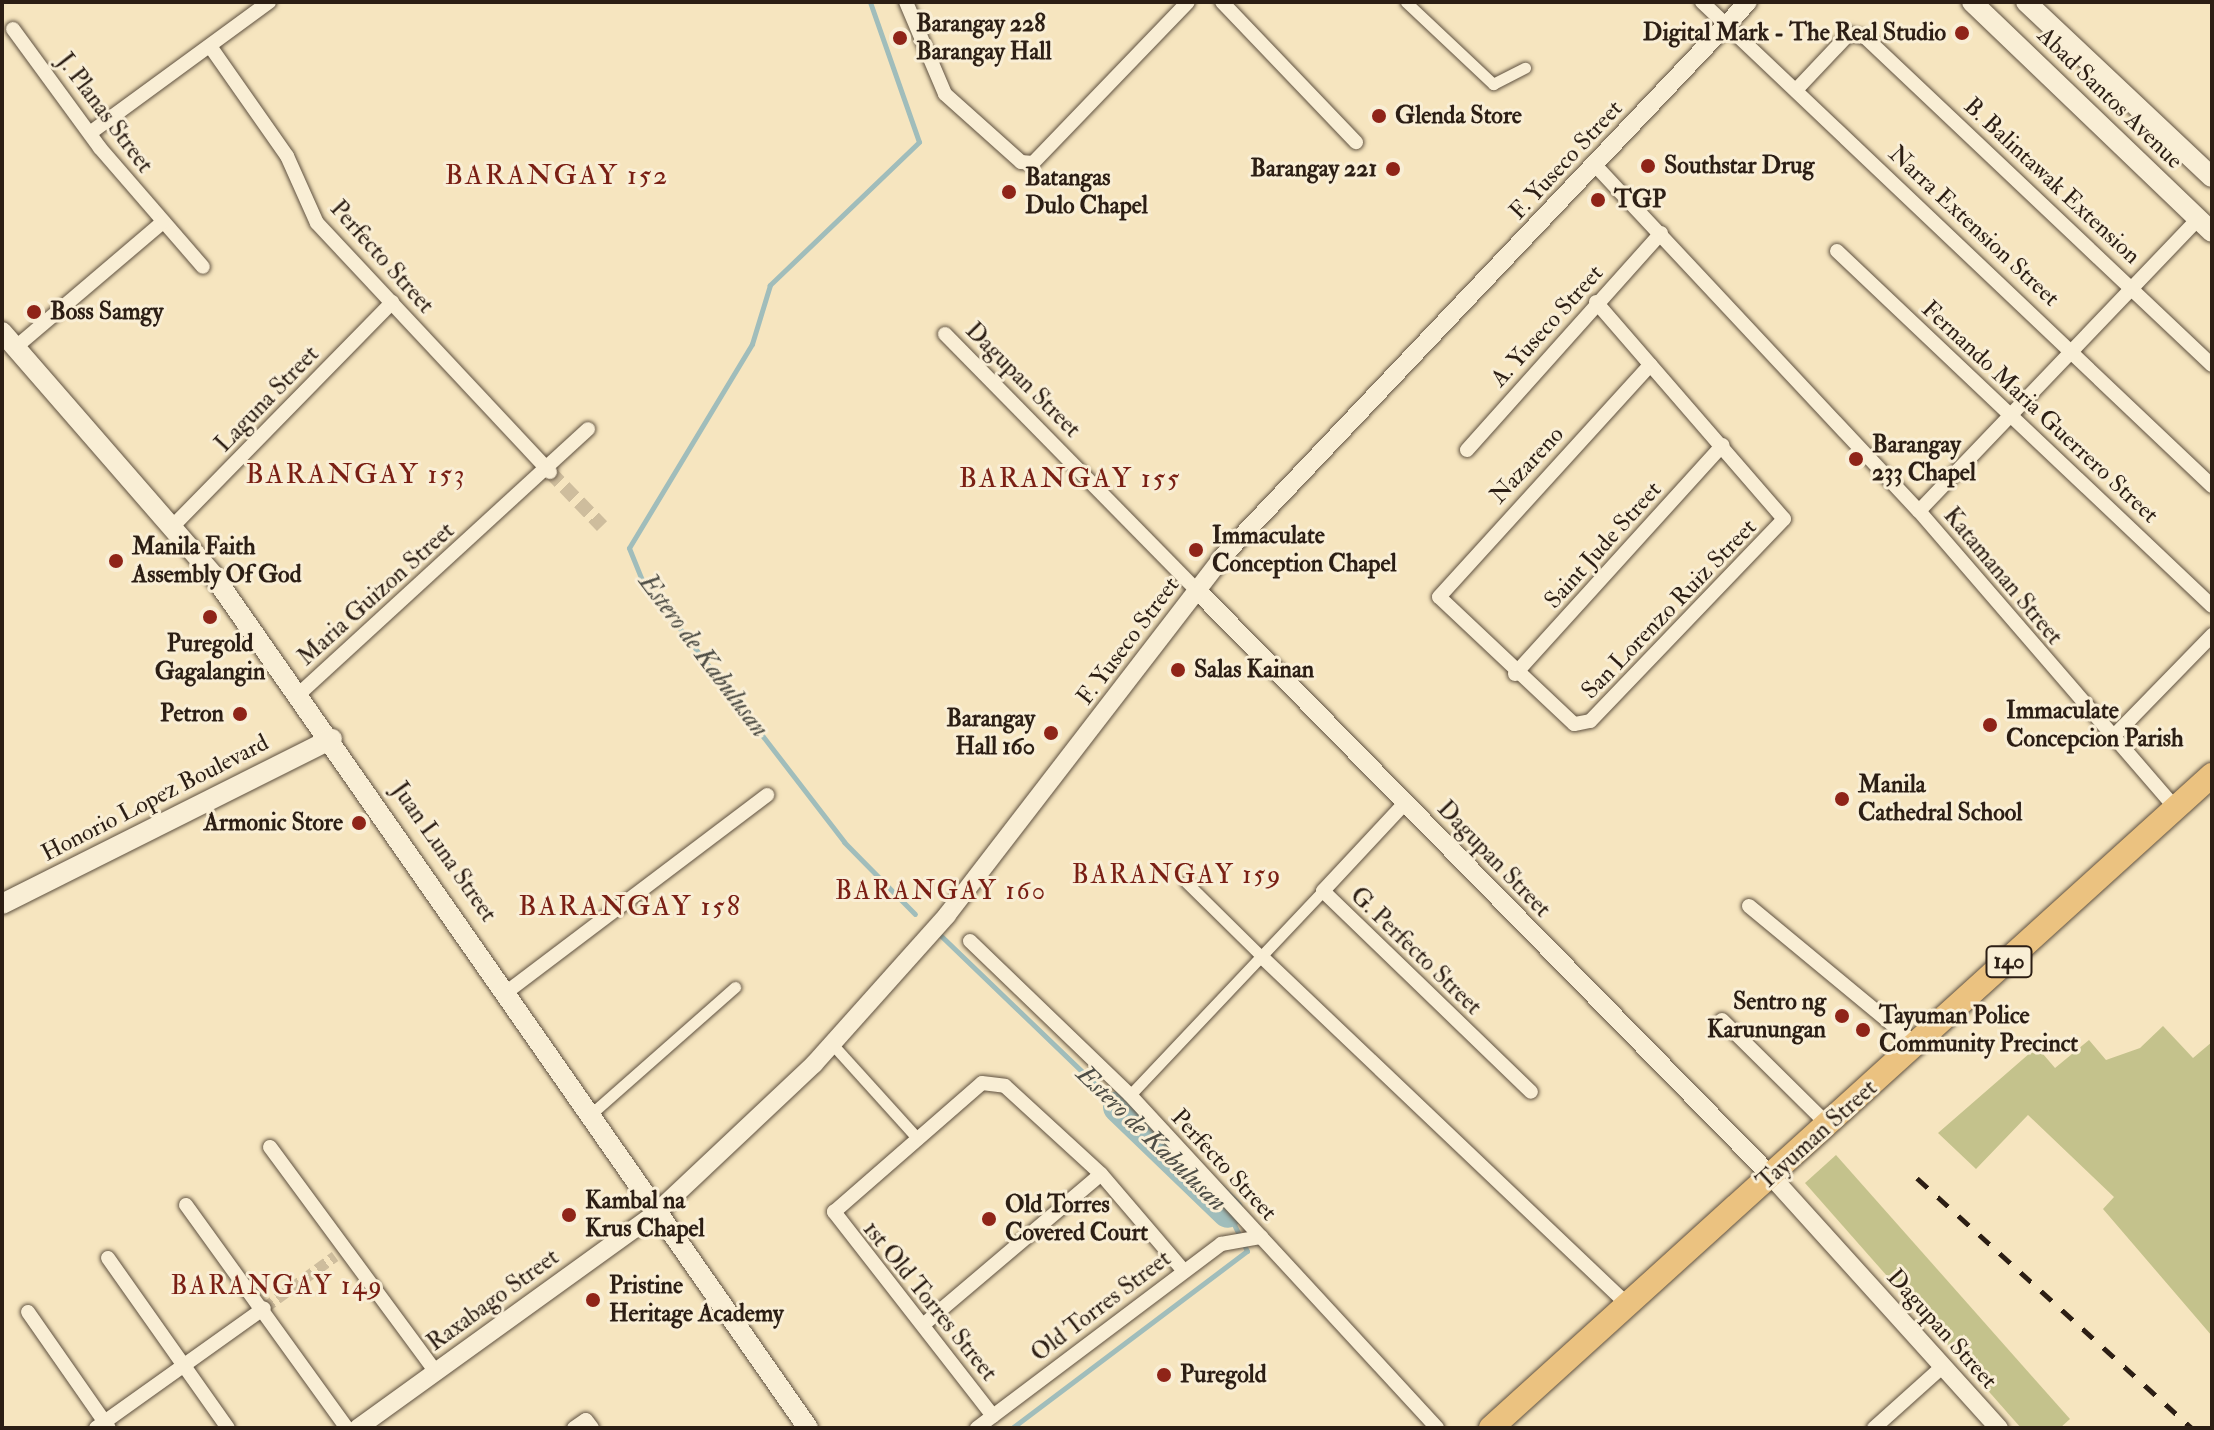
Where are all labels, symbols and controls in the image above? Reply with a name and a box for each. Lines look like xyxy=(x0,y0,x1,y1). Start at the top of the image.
place label: Barangay 228 Barangay Hall xyxy=(916,10,1052,66)
place label: Digital Mark - The Real Studio xyxy=(1643,19,1946,47)
street label: Abad Santos Avenue xyxy=(2031,21,2189,175)
marker: Digital Mark - The Real Studio xyxy=(1953,24,1971,42)
marker: Barangay 228 Barangay Hall xyxy=(891,29,909,47)
street label: J. Planas Street xyxy=(51,47,159,179)
street label: B. Balintawak Extension xyxy=(1958,92,2146,270)
street label: F. Yuseco Street xyxy=(1503,94,1629,226)
place label: Glenda Store xyxy=(1395,102,1522,130)
marker: Glenda Store xyxy=(1370,107,1388,125)
street label: Narra Extension Street xyxy=(1883,139,2065,313)
place label: Southstar Drug xyxy=(1664,152,1814,180)
place label: Barangay 221 xyxy=(1250,155,1377,183)
marker: Southstar Drug xyxy=(1639,157,1657,175)
district label: BARANGAY 152 xyxy=(445,159,669,193)
marker: Barangay 221 xyxy=(1384,160,1402,178)
place label: Batangas Dulo Chapel xyxy=(1025,164,1148,220)
marker: Batangas Dulo Chapel xyxy=(1000,183,1018,201)
place label: TGP xyxy=(1614,186,1666,214)
marker: TGP xyxy=(1589,191,1607,209)
street label: Perfecto Street xyxy=(324,195,440,319)
street label: A. Yuseco Street xyxy=(1485,259,1609,393)
street label: Fernando Maria Guerrero Street xyxy=(1916,295,2164,529)
place label: Boss Samgy xyxy=(50,298,163,326)
marker: Boss Samgy xyxy=(25,303,43,321)
street label: Dagupan Street xyxy=(959,316,1087,444)
street label: Laguna Street xyxy=(209,340,325,458)
street label: Nazareno xyxy=(1484,420,1570,510)
place label: Barangay 233 Chapel xyxy=(1872,431,1976,487)
marker: Barangay 233 Chapel xyxy=(1847,450,1865,468)
district label: BARANGAY 153 xyxy=(245,458,467,492)
district label: BARANGAY 155 xyxy=(959,462,1181,496)
street label: Saint Jude Street xyxy=(1538,476,1668,614)
street label: Katamanan Street xyxy=(1937,502,2069,650)
street label: San Lorenzo Ruiz Street xyxy=(1575,513,1763,705)
street label: Maria Guizon Street xyxy=(292,516,460,672)
place label: Immaculate Conception Chapel xyxy=(1212,522,1397,578)
place label: Manila Faith Assembly Of God xyxy=(132,533,301,589)
marker: Immaculate Conception Chapel xyxy=(1187,541,1205,559)
marker: Manila Faith Assembly Of God xyxy=(107,552,125,570)
water label: Estero de Kabulusan xyxy=(631,568,775,744)
street label: F. Yuseco Street xyxy=(1071,571,1185,711)
marker: Puregold Gagalangin xyxy=(201,608,219,626)
place label: Puregold Gagalangin xyxy=(155,630,265,686)
place label: Salas Kainan xyxy=(1194,656,1314,684)
marker: Salas Kainan xyxy=(1169,661,1187,679)
place label: Immaculate Concepcion Parish xyxy=(2006,697,2184,753)
place label: Petron xyxy=(160,700,224,728)
marker: Petron xyxy=(231,705,249,723)
place label: Barangay Hall 160 xyxy=(946,705,1035,761)
marker: Immaculate Concepcion Parish xyxy=(1981,716,1999,734)
marker: Barangay Hall 160 xyxy=(1042,724,1060,742)
street label: Honorio Lopez Boulevard xyxy=(37,728,273,868)
place label: Manila Cathedral School xyxy=(1858,771,2022,827)
street label: Juan Luna Street xyxy=(385,777,503,927)
marker: Manila Cathedral School xyxy=(1833,790,1851,808)
street label: Dagupan Street xyxy=(1431,795,1557,923)
place label: Armonic Store xyxy=(204,809,343,837)
marker: Armonic Store xyxy=(350,814,368,832)
district label: BARANGAY 159 xyxy=(1072,860,1282,892)
district label: BARANGAY 160 xyxy=(835,876,1047,908)
street label: G. Perfecto Street xyxy=(1344,881,1488,1021)
district label: BARANGAY 158 xyxy=(518,890,742,924)
road number: 140 xyxy=(1985,944,2033,980)
place label: Sentro ng Karunungan xyxy=(1707,988,1826,1044)
place label: Tayuman Police Community Precinct xyxy=(1879,1002,2078,1058)
marker: Sentro ng Karunungan xyxy=(1833,1007,1851,1025)
marker: Tayuman Police Community Precinct xyxy=(1854,1021,1872,1039)
water label: Estero de Kabulusan xyxy=(1069,1059,1233,1219)
street label: Tayuman Street xyxy=(1751,1074,1883,1196)
street label: Perfecto Street xyxy=(1165,1103,1283,1227)
place label: Kambal na Krus Chapel xyxy=(585,1187,705,1243)
place label: Old Torres Covered Court xyxy=(1005,1191,1148,1247)
marker: Kambal na Krus Chapel xyxy=(560,1206,578,1224)
marker: Old Torres Covered Court xyxy=(980,1210,998,1228)
street label: 1st Old Torres Street xyxy=(857,1215,1003,1387)
street label: Raxabago Street xyxy=(422,1243,564,1357)
street label: Old Torres Street xyxy=(1025,1244,1177,1368)
street label: Dagupan Street xyxy=(1881,1263,2003,1395)
district label: BARANGAY 149 xyxy=(170,1271,384,1303)
place label: Pristine Heritage Academy xyxy=(609,1272,784,1328)
marker: Pristine Heritage Academy xyxy=(584,1291,602,1309)
place label: Puregold xyxy=(1180,1361,1266,1389)
marker: Puregold xyxy=(1155,1366,1173,1384)

